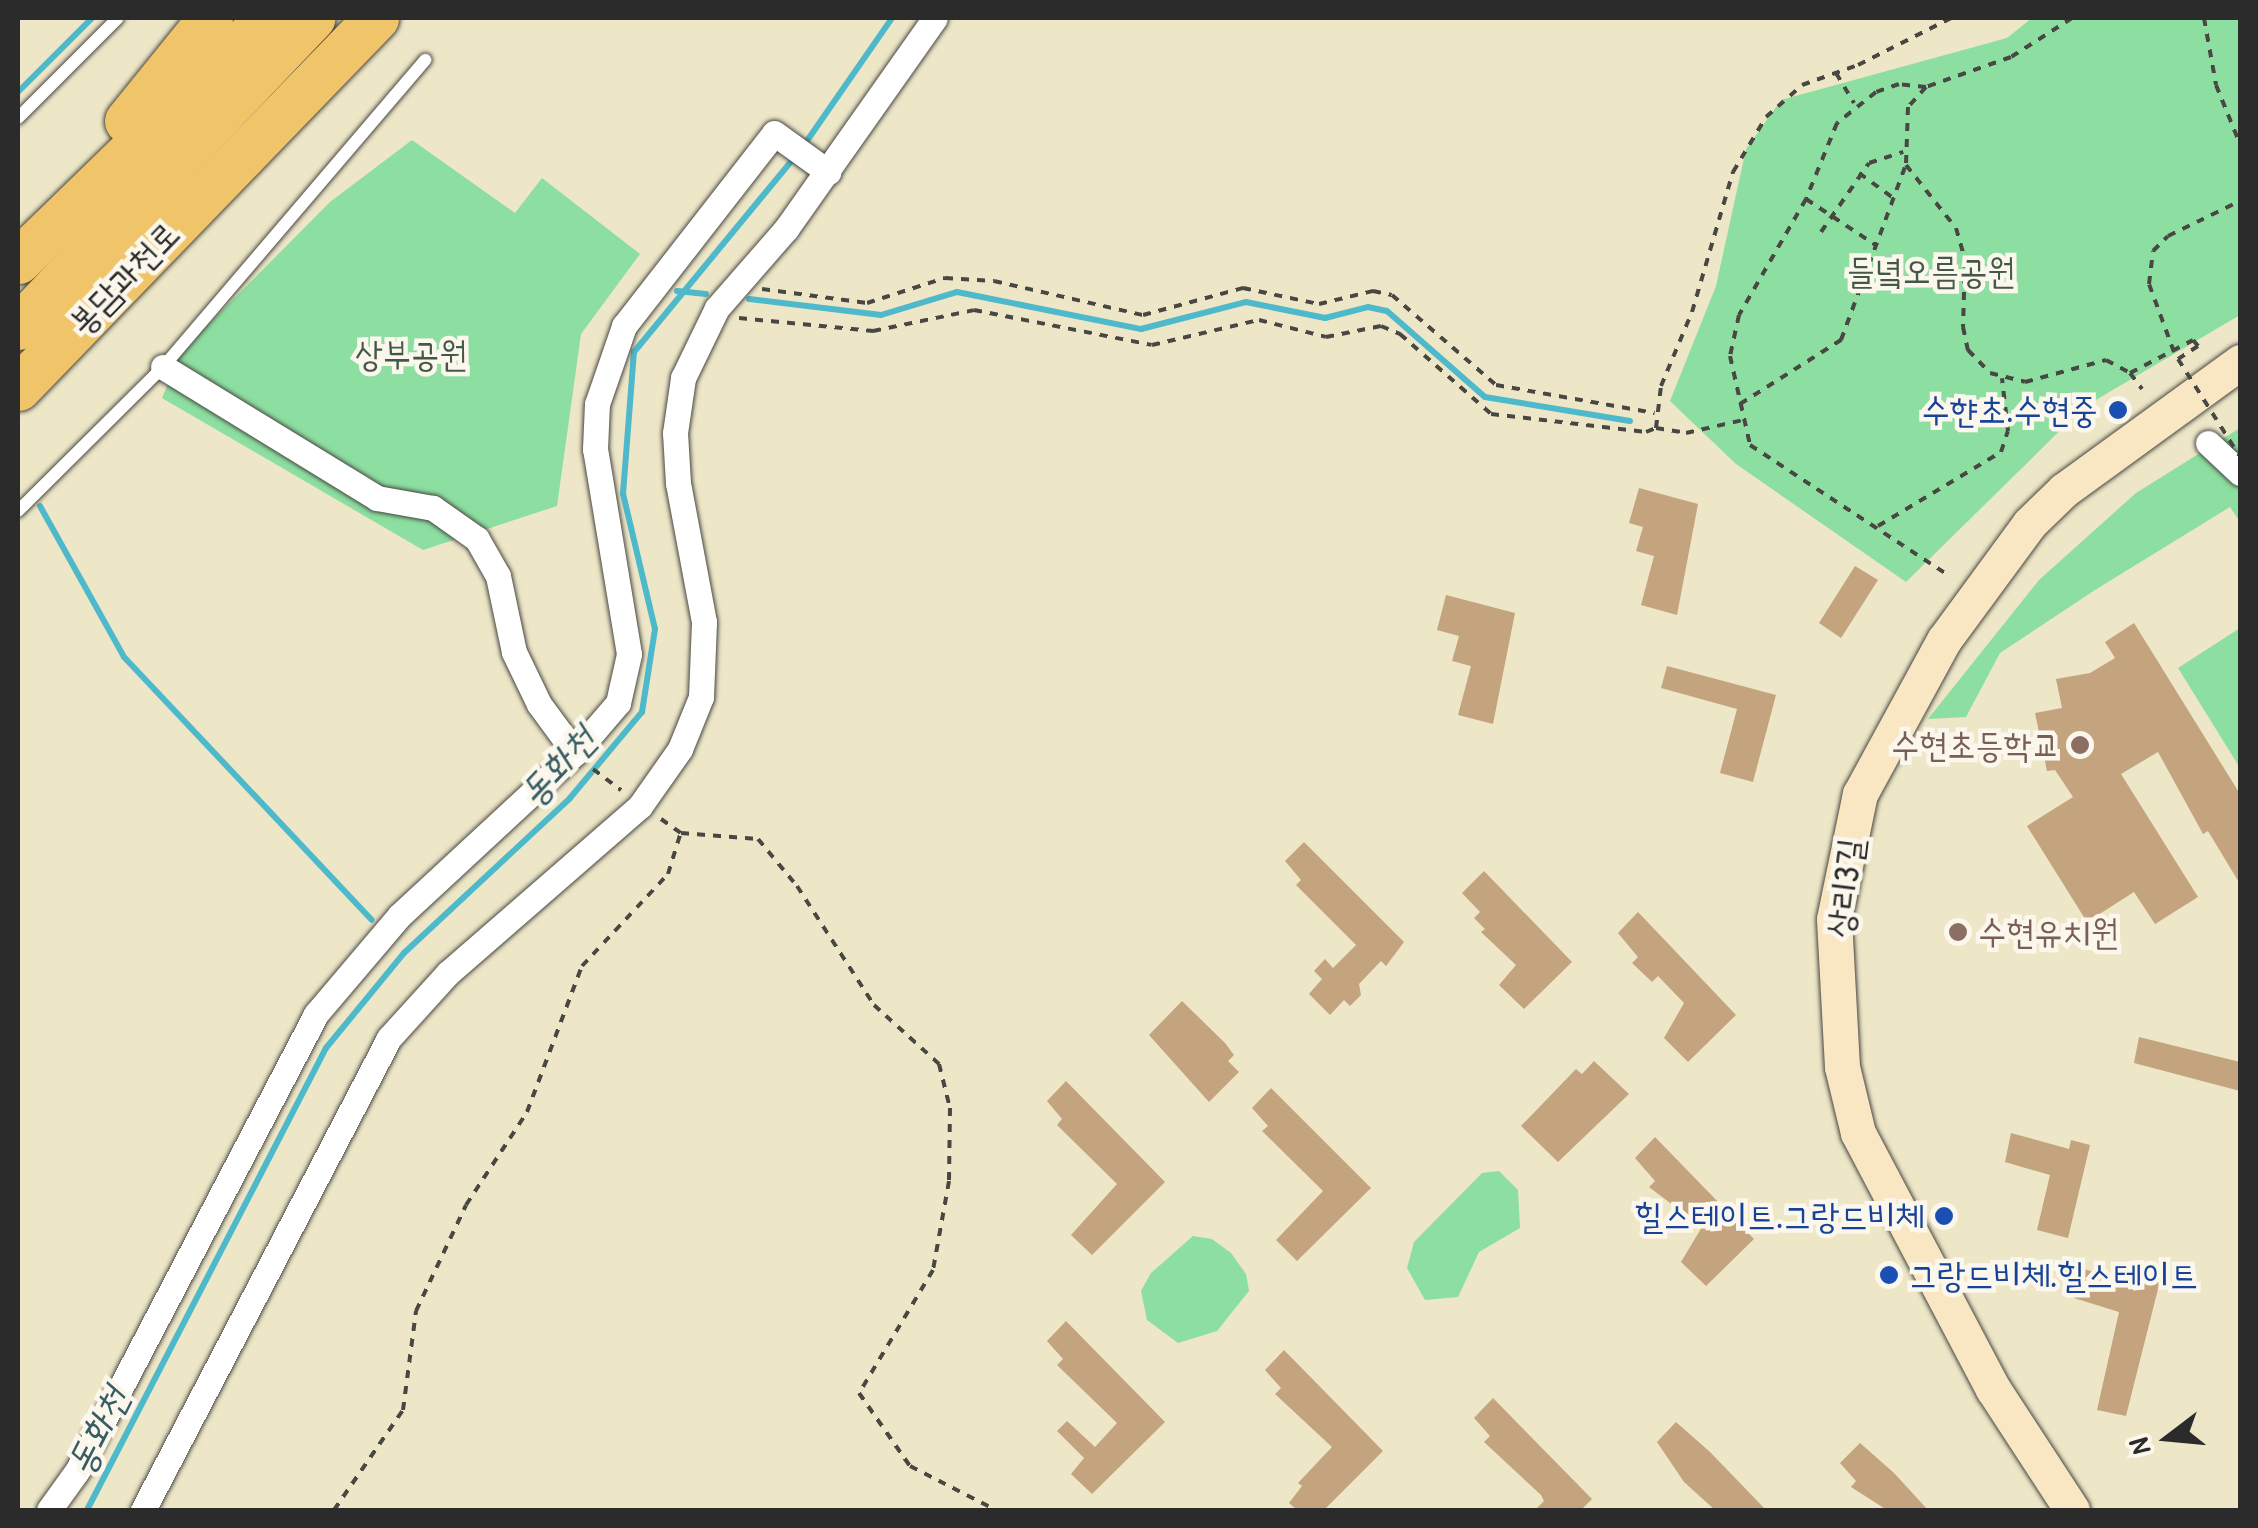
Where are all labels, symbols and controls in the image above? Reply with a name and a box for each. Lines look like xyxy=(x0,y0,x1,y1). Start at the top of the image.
street label: 봉담과천로 xyxy=(60,213,188,343)
park label: 들녘오름공원 xyxy=(1847,250,2015,292)
park label: 상부공원 xyxy=(355,333,467,375)
place label: 수햔초.수현중 xyxy=(1922,389,2098,431)
marker: 수햔초.수현중 xyxy=(2107,399,2129,421)
water label: 동화천 xyxy=(509,717,605,815)
place label: 수현초등학교 xyxy=(1891,724,2060,766)
marker: 수현초등학교 xyxy=(2069,734,2091,756)
street label: 상리3길 xyxy=(1818,836,1872,940)
place label: 수현유치원 xyxy=(1978,911,2119,953)
marker: 수현유치원 xyxy=(1947,921,1969,943)
place label: 힐스테이트.그랑드비체 xyxy=(1635,1195,1924,1237)
marker: 힐스테이트.그랑드비체 xyxy=(1933,1205,1955,1227)
place label: 그랑드비체.힐스테이트 xyxy=(1909,1254,2198,1296)
marker: 그랑드비체.힐스테이트 xyxy=(1878,1264,1900,1286)
water label: 동화천 xyxy=(56,1380,138,1482)
north arrow xyxy=(2118,1388,2218,1488)
text: N xyxy=(2119,1434,2159,1459)

